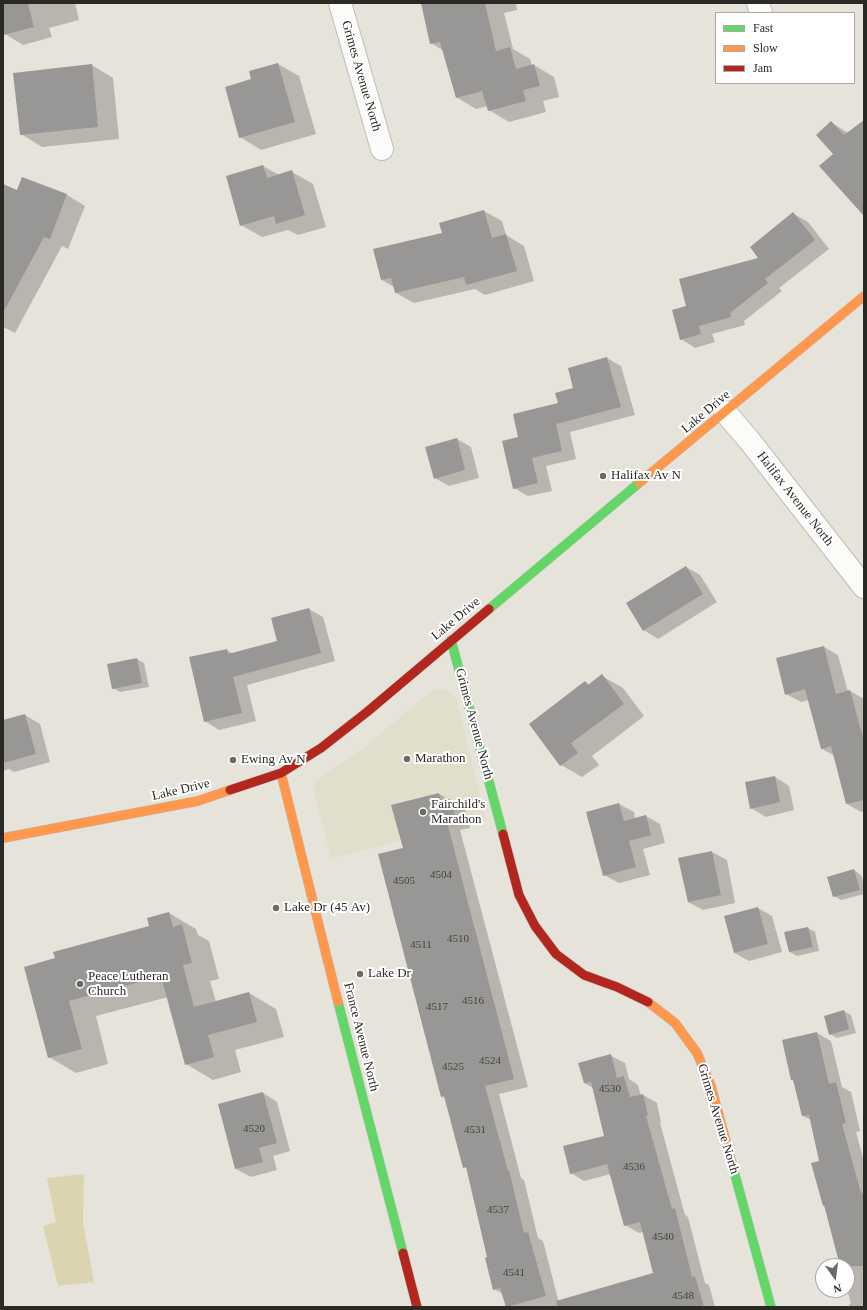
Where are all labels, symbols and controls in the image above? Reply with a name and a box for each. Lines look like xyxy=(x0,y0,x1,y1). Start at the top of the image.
legend xyxy=(715,12,855,84)
street label: Grimes Avenue North xyxy=(338,19,384,133)
text: Fast xyxy=(753,21,773,35)
text: Slow xyxy=(753,41,778,55)
text: Jam xyxy=(753,61,772,75)
street label: Lake Drive xyxy=(678,387,734,437)
street label: Halifax Avenue North xyxy=(753,449,837,549)
place label: Halifax Av N xyxy=(611,468,681,484)
marker: Halifax Av N xyxy=(598,471,608,481)
street label: Lake Drive xyxy=(428,594,484,644)
street label: Grimes Avenue North xyxy=(452,667,496,781)
place label: Marathon xyxy=(415,751,466,767)
place label: Ewing Av N xyxy=(241,752,306,768)
marker: Marathon xyxy=(402,754,412,764)
marker: Ewing Av N xyxy=(228,755,238,765)
street label: Lake Drive xyxy=(151,776,211,804)
place label: Fairchild's Marathon xyxy=(431,797,485,828)
marker: Fairchild's Marathon xyxy=(418,807,428,817)
house number: 4504 xyxy=(430,868,452,882)
house number: 4505 xyxy=(393,874,415,888)
place label: Lake Dr (45 Av) xyxy=(284,900,370,916)
marker: Lake Dr (45 Av) xyxy=(271,903,281,913)
house number: 4510 xyxy=(447,932,469,946)
house number: 4511 xyxy=(410,938,432,952)
place label: Lake Dr xyxy=(368,966,411,982)
place label: Peace Lutheran Church xyxy=(88,969,168,1000)
marker: Lake Dr xyxy=(355,969,365,979)
marker: Peace Lutheran Church xyxy=(75,979,85,989)
street label: France Avenue North xyxy=(340,981,382,1093)
house number: 4516 xyxy=(462,994,484,1008)
house number: 4517 xyxy=(426,1000,448,1014)
house number: 4524 xyxy=(479,1054,501,1068)
house number: 4525 xyxy=(442,1060,464,1074)
street label: Grimes Avenue North xyxy=(694,1062,742,1176)
house number: 4530 xyxy=(599,1082,621,1096)
house number: 4520 xyxy=(243,1122,265,1136)
house number: 4531 xyxy=(464,1123,486,1137)
house number: 4536 xyxy=(623,1160,645,1174)
house number: 4537 xyxy=(487,1203,509,1217)
house number: 4540 xyxy=(652,1230,674,1244)
north arrow xyxy=(815,1258,855,1298)
house number: 4541 xyxy=(503,1266,525,1280)
text: N xyxy=(832,1282,843,1295)
house number: 4548 xyxy=(672,1289,694,1303)

